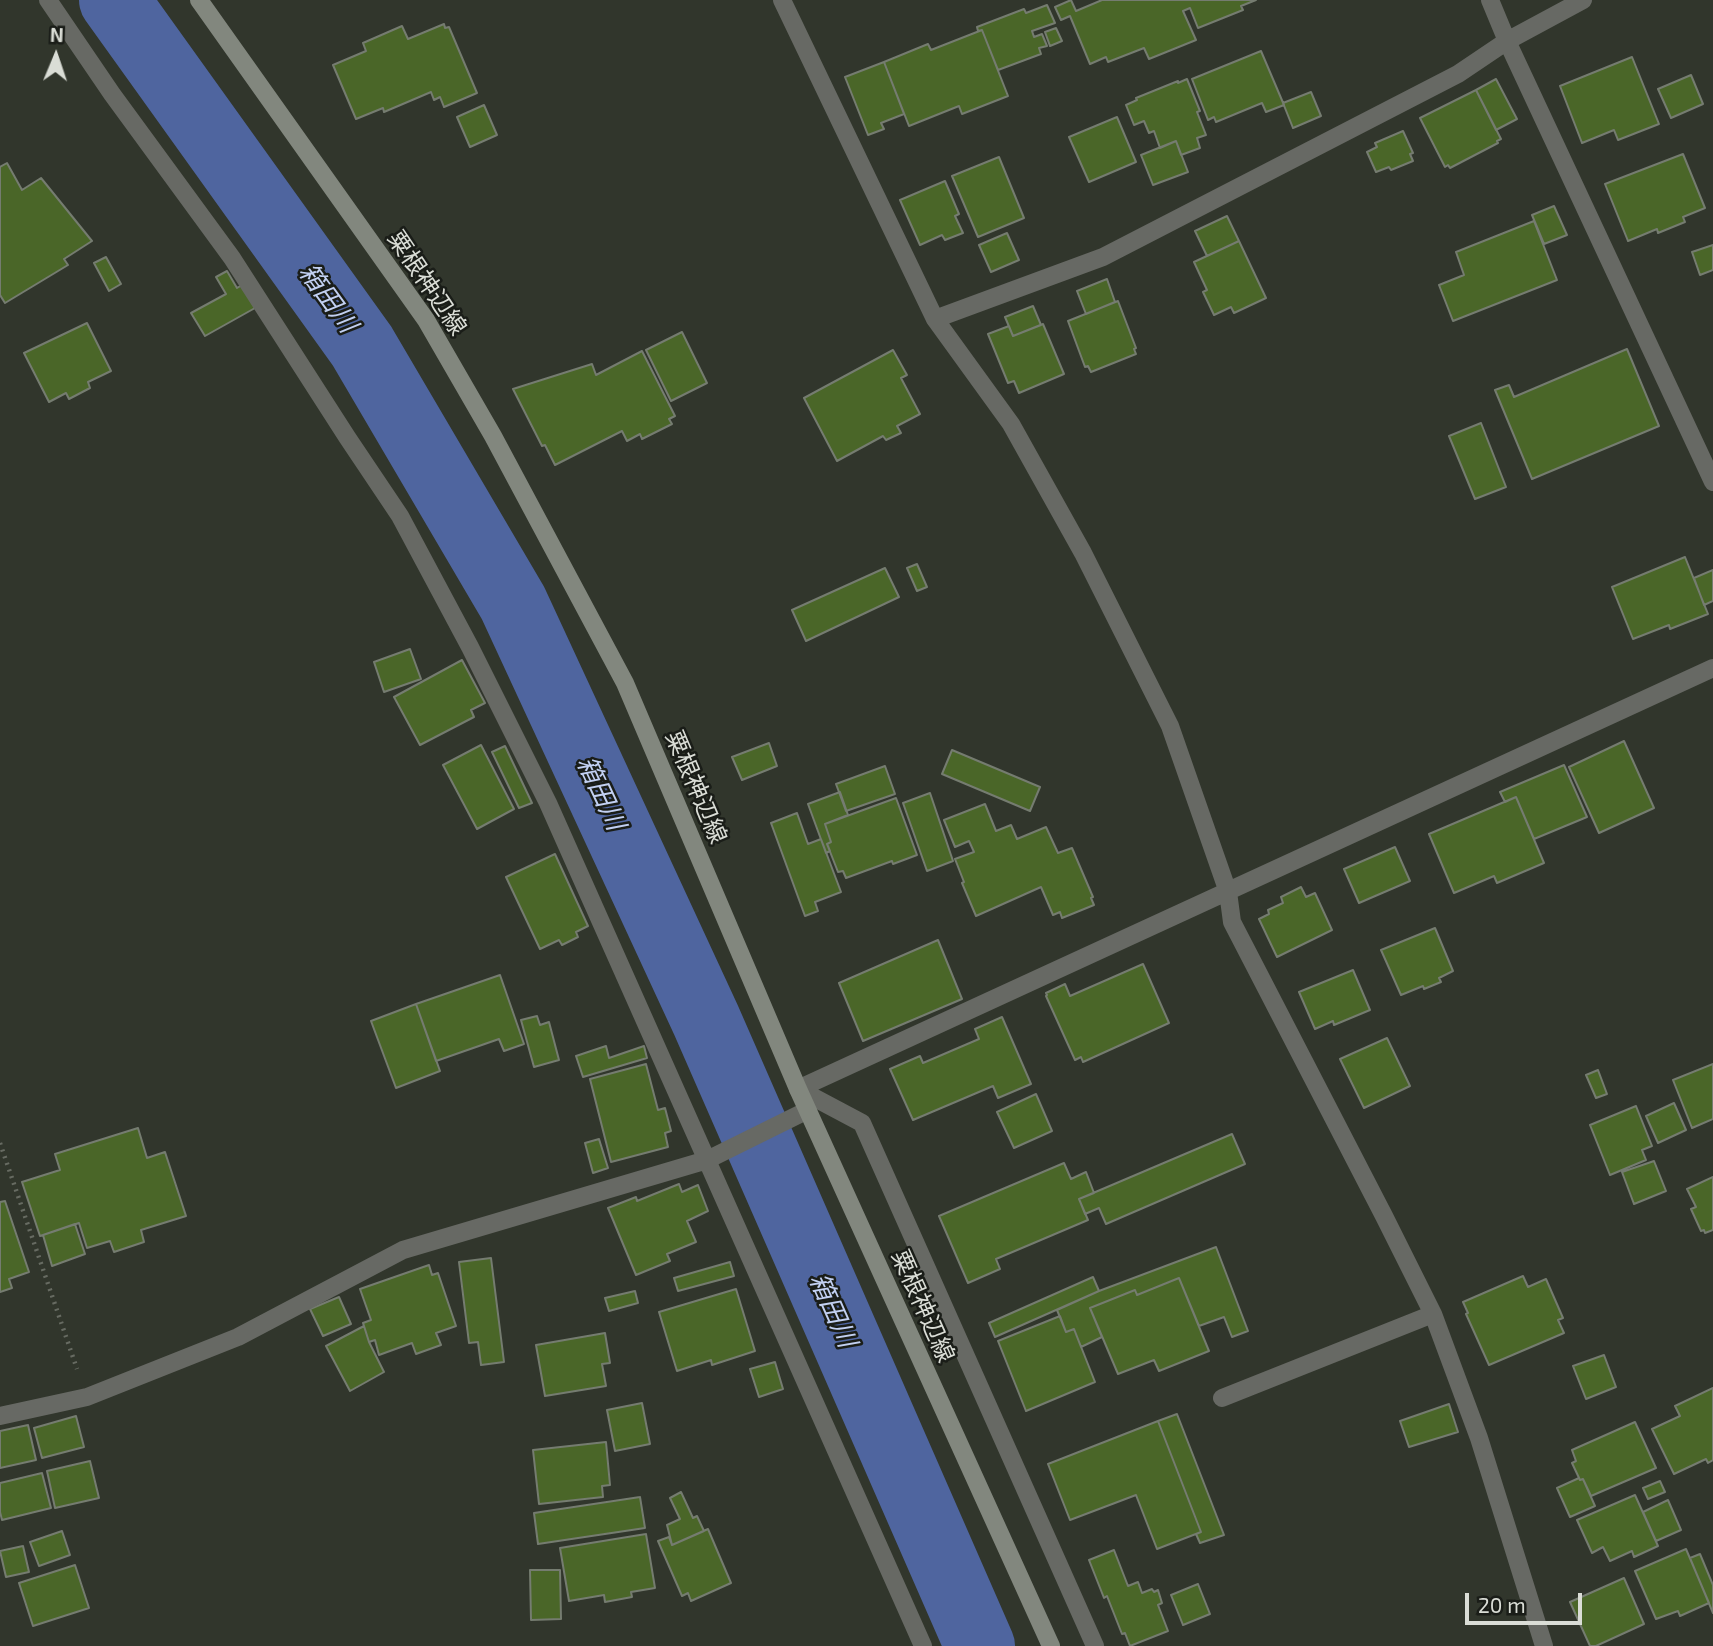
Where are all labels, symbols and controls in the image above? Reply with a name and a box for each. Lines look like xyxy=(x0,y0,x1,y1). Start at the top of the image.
north arrow xyxy=(21,21,91,91)
text: N xyxy=(49,23,64,46)
street label: 粟根神辺線 xyxy=(382,225,472,341)
water label: 箱田川 xyxy=(292,257,364,339)
street label: 粟根神辺線 xyxy=(659,726,733,848)
water label: 箱田川 xyxy=(570,751,632,835)
street label: 粟根神辺線 xyxy=(885,1245,961,1367)
water label: 箱田川 xyxy=(803,1268,863,1352)
scale bar xyxy=(1468,1580,1585,1624)
text: 20 m xyxy=(1478,1592,1526,1617)

